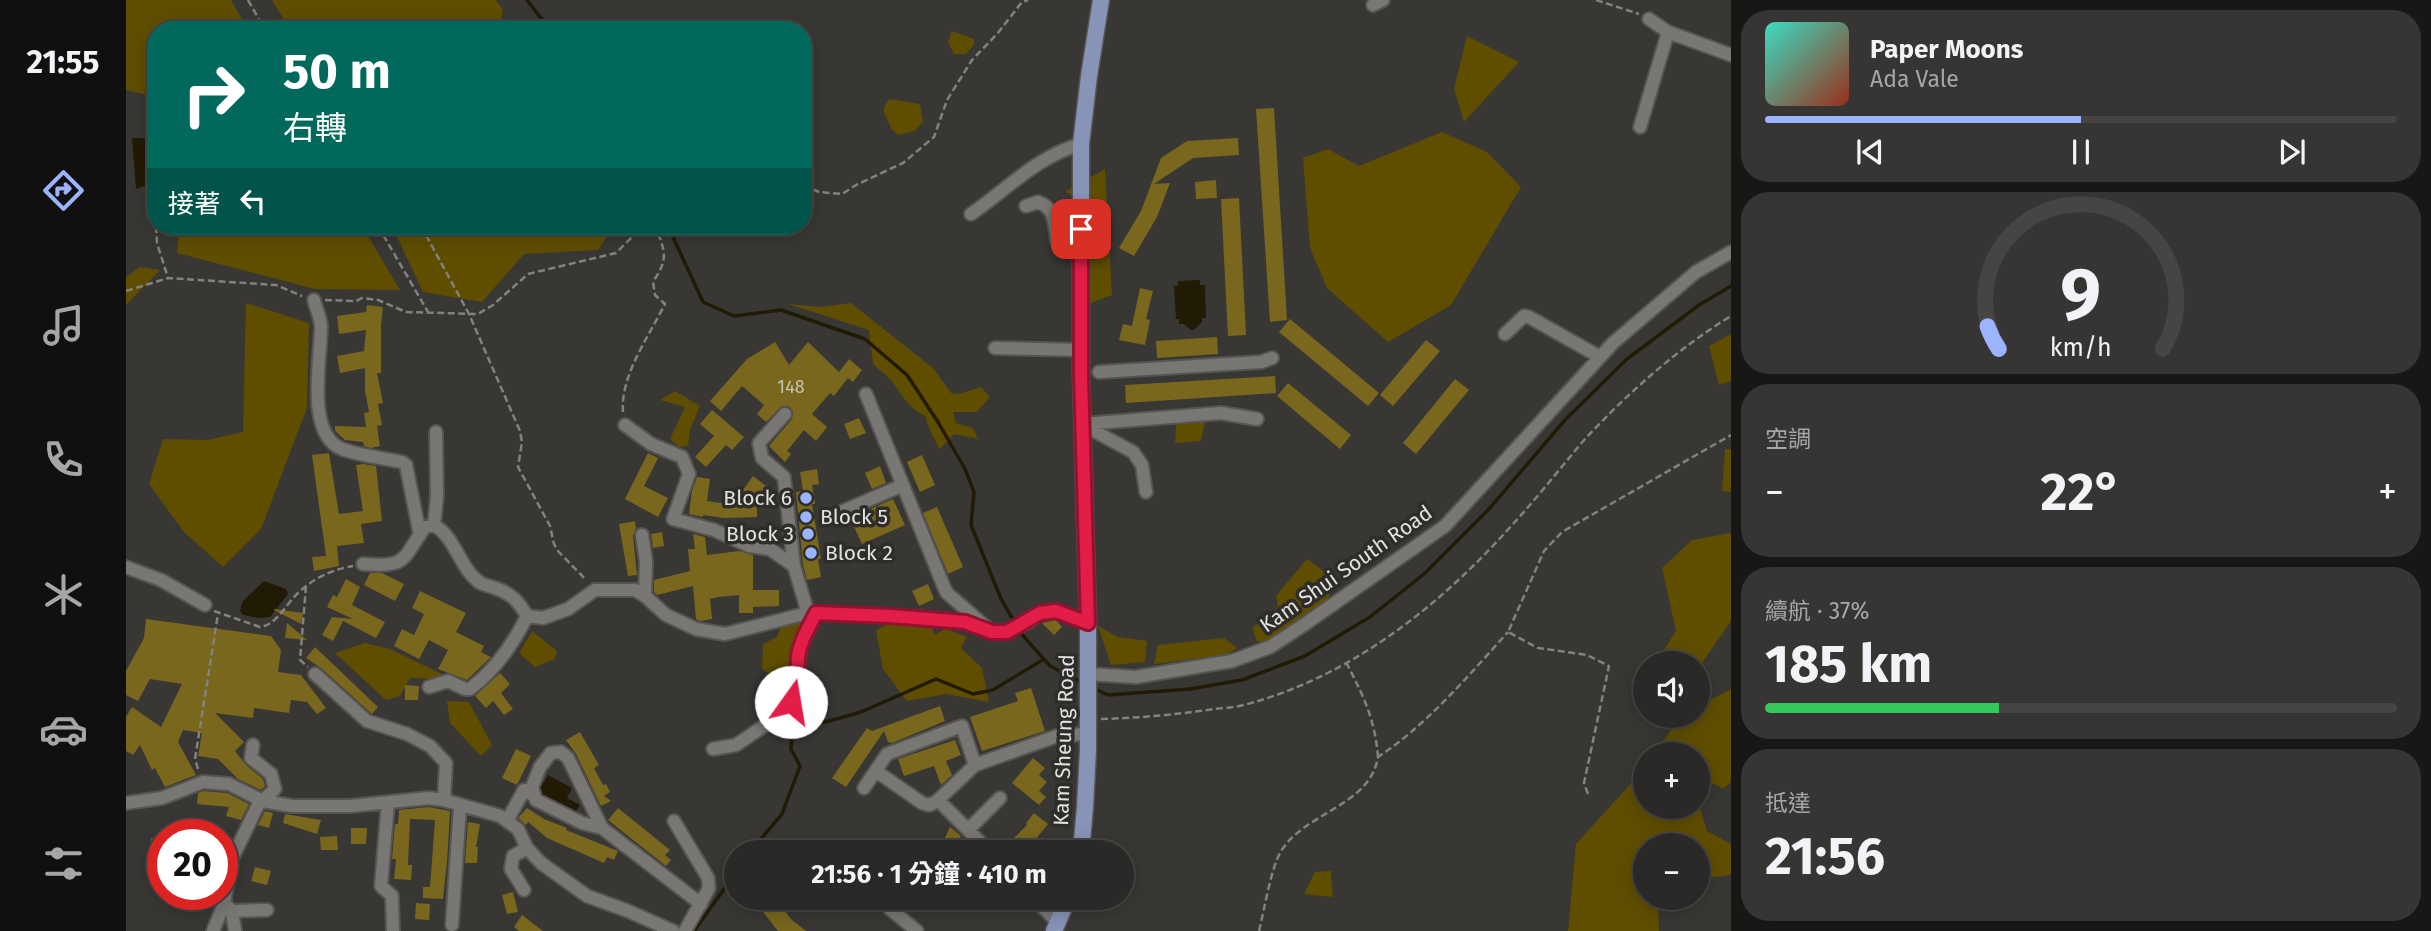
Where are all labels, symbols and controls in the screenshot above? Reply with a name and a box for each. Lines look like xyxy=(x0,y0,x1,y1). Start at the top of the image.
text: Paper Moons xyxy=(1870,34,2023,65)
text: 50 m xyxy=(283,42,391,101)
text: 21:55 xyxy=(27,43,99,81)
icon: right xyxy=(168,49,259,140)
text: Ada Vale xyxy=(1870,65,1959,93)
text: 右轉 xyxy=(283,109,347,147)
icon: previous xyxy=(1851,133,1889,171)
icon: pause xyxy=(2062,133,2100,171)
icon: next xyxy=(2273,133,2311,171)
icon: directions xyxy=(39,166,88,215)
icon: left xyxy=(234,182,272,220)
text: 接著 xyxy=(168,189,220,220)
pin xyxy=(1051,199,1111,259)
icon: arrive xyxy=(1062,210,1100,248)
text: 9 xyxy=(2061,252,2101,339)
icon: music xyxy=(39,301,88,350)
text: km/h xyxy=(2050,333,2112,363)
house number: 148 xyxy=(777,376,805,398)
text: 空調 xyxy=(1765,425,1811,453)
icon: phone xyxy=(39,435,88,484)
text: 22° xyxy=(2041,461,2121,524)
text: − xyxy=(1765,469,1784,515)
text: + xyxy=(2378,469,2397,515)
place label: Block 6 xyxy=(723,485,792,511)
marker: Block 6 xyxy=(798,490,814,506)
street label: Kam Shui South Road xyxy=(1255,500,1437,638)
place label: Block 5 xyxy=(820,504,888,530)
marker: Block 5 xyxy=(798,509,814,525)
place label: Block 3 xyxy=(726,521,794,547)
marker: Block 3 xyxy=(800,526,816,542)
place label: Block 2 xyxy=(825,540,893,566)
marker: Block 2 xyxy=(803,545,819,561)
icon: climate xyxy=(39,570,88,619)
text: 續航 · 37% xyxy=(1765,597,1870,625)
text: 185 km xyxy=(1765,633,1932,696)
map controls xyxy=(1633,651,1710,910)
button: sound xyxy=(1633,651,1710,728)
street label: Kam Sheung Road xyxy=(1048,654,1080,826)
position arrow xyxy=(754,665,828,739)
icon: car xyxy=(39,705,88,754)
button: + xyxy=(1633,742,1710,819)
text: 抵達 xyxy=(1765,789,1811,817)
speed limit sign: 20 xyxy=(147,819,238,910)
text: 21:56 xyxy=(1765,825,1885,888)
button: − xyxy=(1633,833,1710,910)
icon: filters xyxy=(39,839,88,888)
text: 21:56 · 1 分鐘 · 410 m xyxy=(811,859,1047,890)

